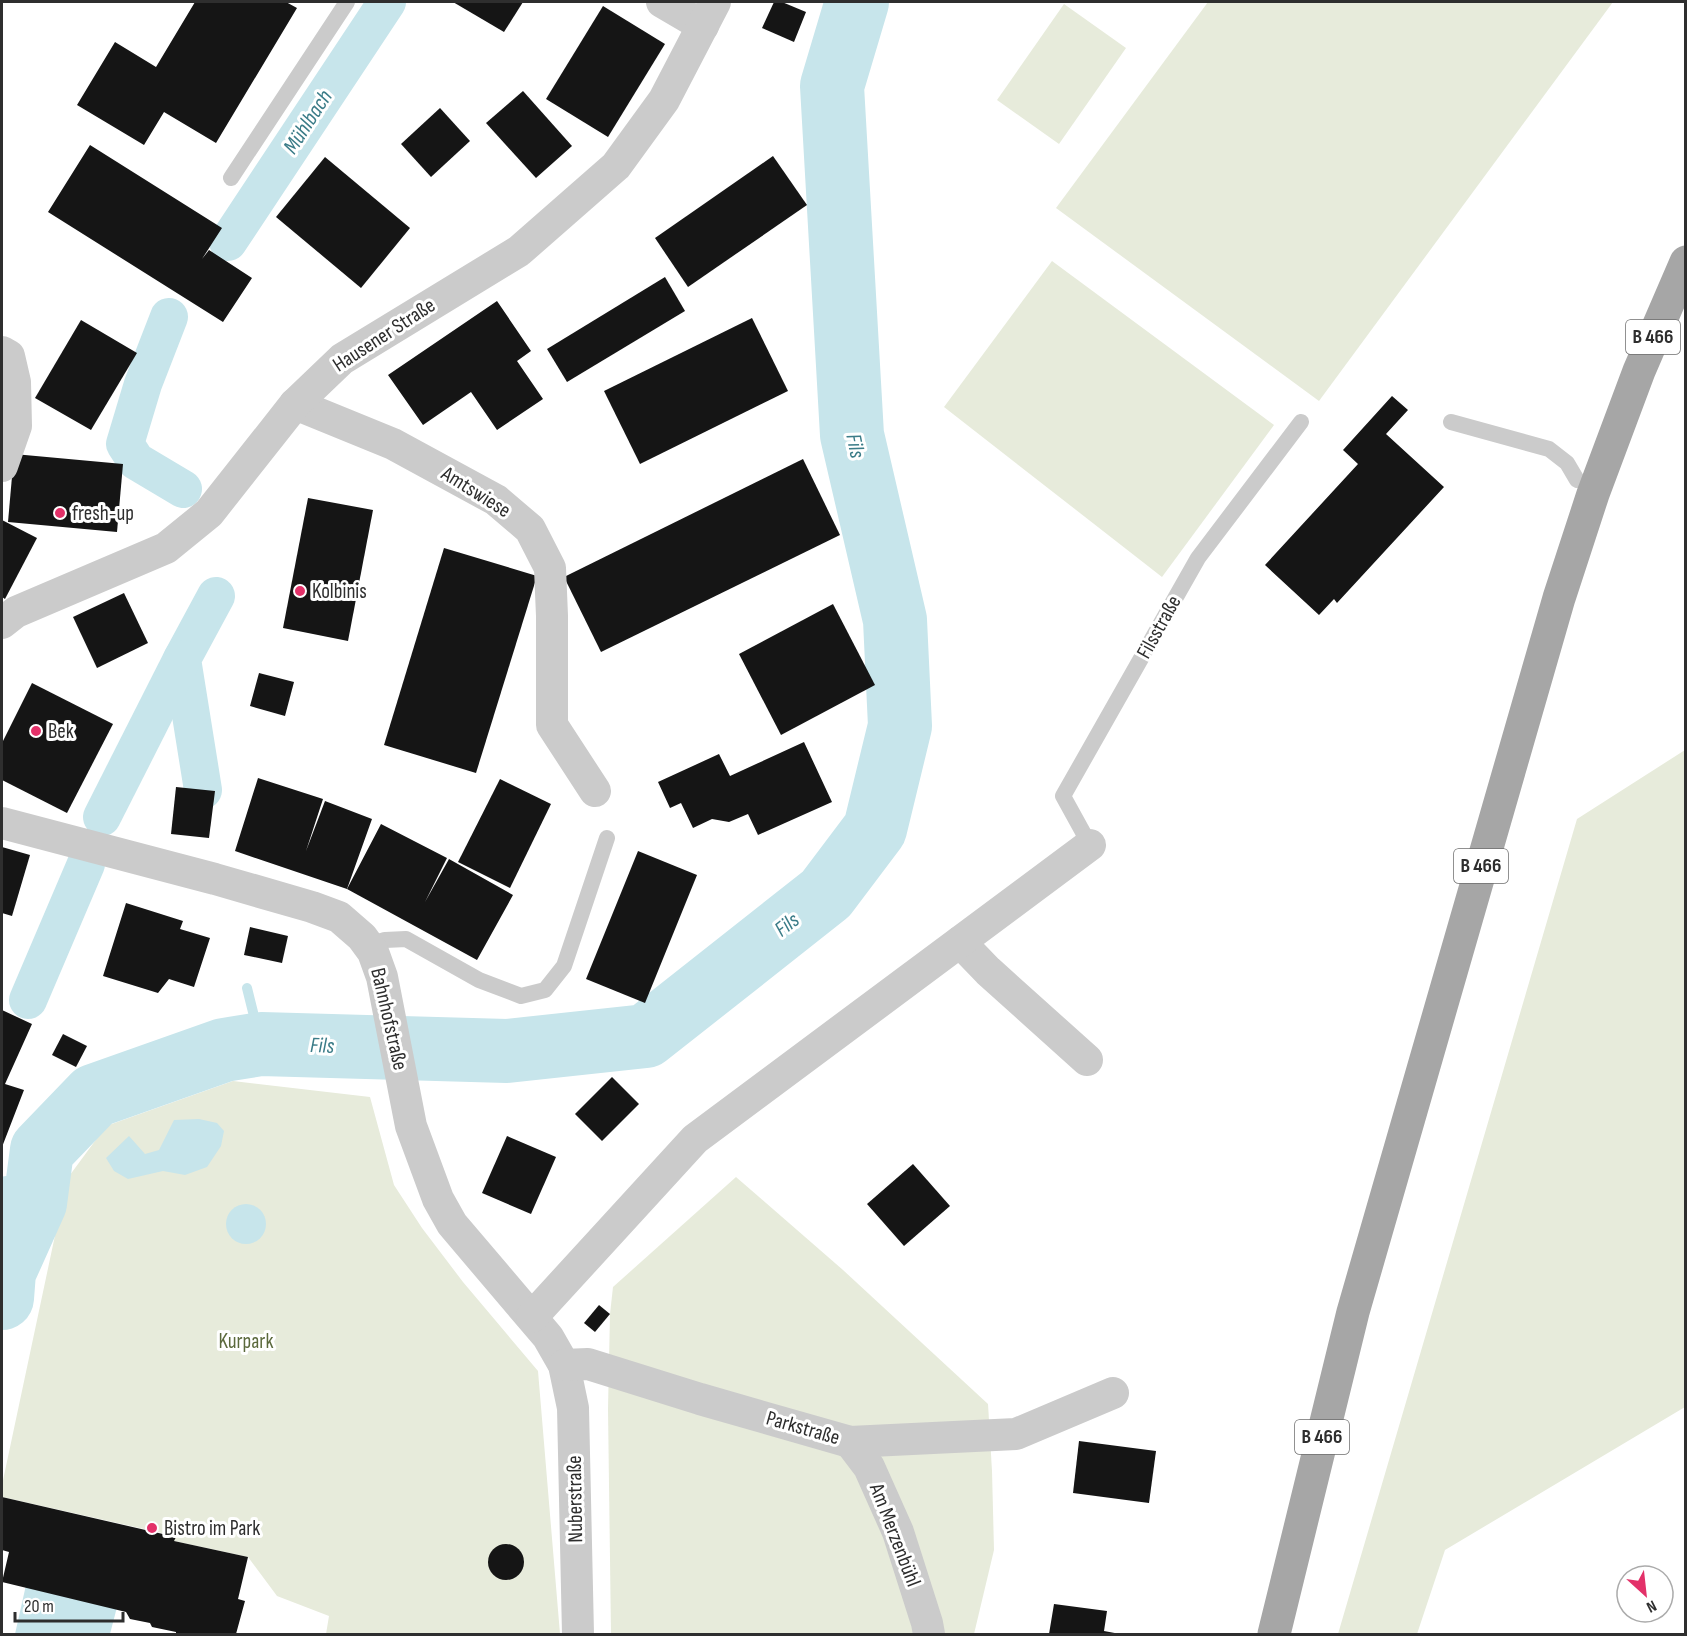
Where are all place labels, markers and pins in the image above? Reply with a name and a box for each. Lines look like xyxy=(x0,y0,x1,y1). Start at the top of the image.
place label: fresh-up xyxy=(72,501,134,526)
marker: fresh-up xyxy=(53,506,67,520)
place label: Kolbinis xyxy=(312,579,367,604)
marker: Kolbinis xyxy=(293,584,307,598)
place label: Bek xyxy=(48,719,74,744)
marker: Bek xyxy=(29,724,43,738)
place label: Bistro im Park xyxy=(164,1516,260,1541)
marker: Bistro im Park xyxy=(145,1521,159,1535)

